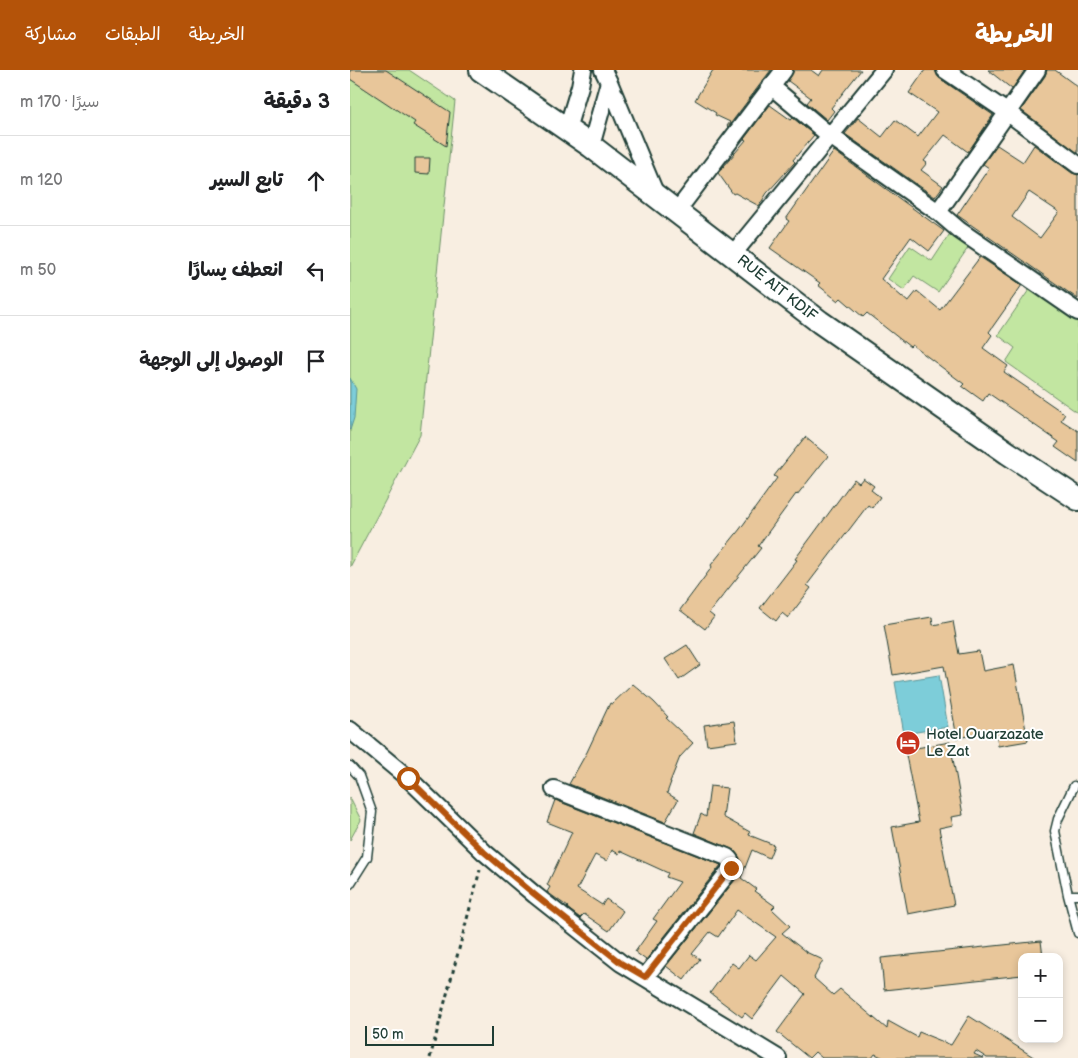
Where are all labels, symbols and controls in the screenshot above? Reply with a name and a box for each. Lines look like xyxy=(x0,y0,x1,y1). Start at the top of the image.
text: الخريطة xyxy=(975,20,1053,49)
text: مشاركة xyxy=(25,24,77,45)
text: الطبقات xyxy=(105,24,161,45)
text: الخريطة xyxy=(189,24,245,45)
text: 3 دقيقة xyxy=(264,89,330,114)
text: سيرًا · 170 m xyxy=(20,93,99,112)
icon: ahead xyxy=(302,167,330,195)
text: تابع السير xyxy=(210,169,283,192)
text: 120 m xyxy=(20,171,63,190)
street label: RUE AIT KDIF xyxy=(733,251,821,325)
icon: left xyxy=(302,257,330,285)
text: انعطف يسارًا xyxy=(188,259,283,282)
text: 50 m xyxy=(20,261,56,280)
icon: arrive xyxy=(302,347,330,375)
text: الوصول إلى الوجهة xyxy=(139,349,283,372)
place label: Hotel Ouarzazate Le Zat xyxy=(926,725,1044,761)
hotel icon: Hotel Ouarzazate Le Zat xyxy=(895,730,921,756)
route start xyxy=(397,767,420,790)
route end xyxy=(720,857,743,880)
map controls xyxy=(1018,953,1063,1043)
button: + xyxy=(1018,953,1063,998)
button: − xyxy=(1018,998,1063,1043)
scale bar xyxy=(365,1023,494,1046)
text: 50 m xyxy=(372,1026,404,1043)

